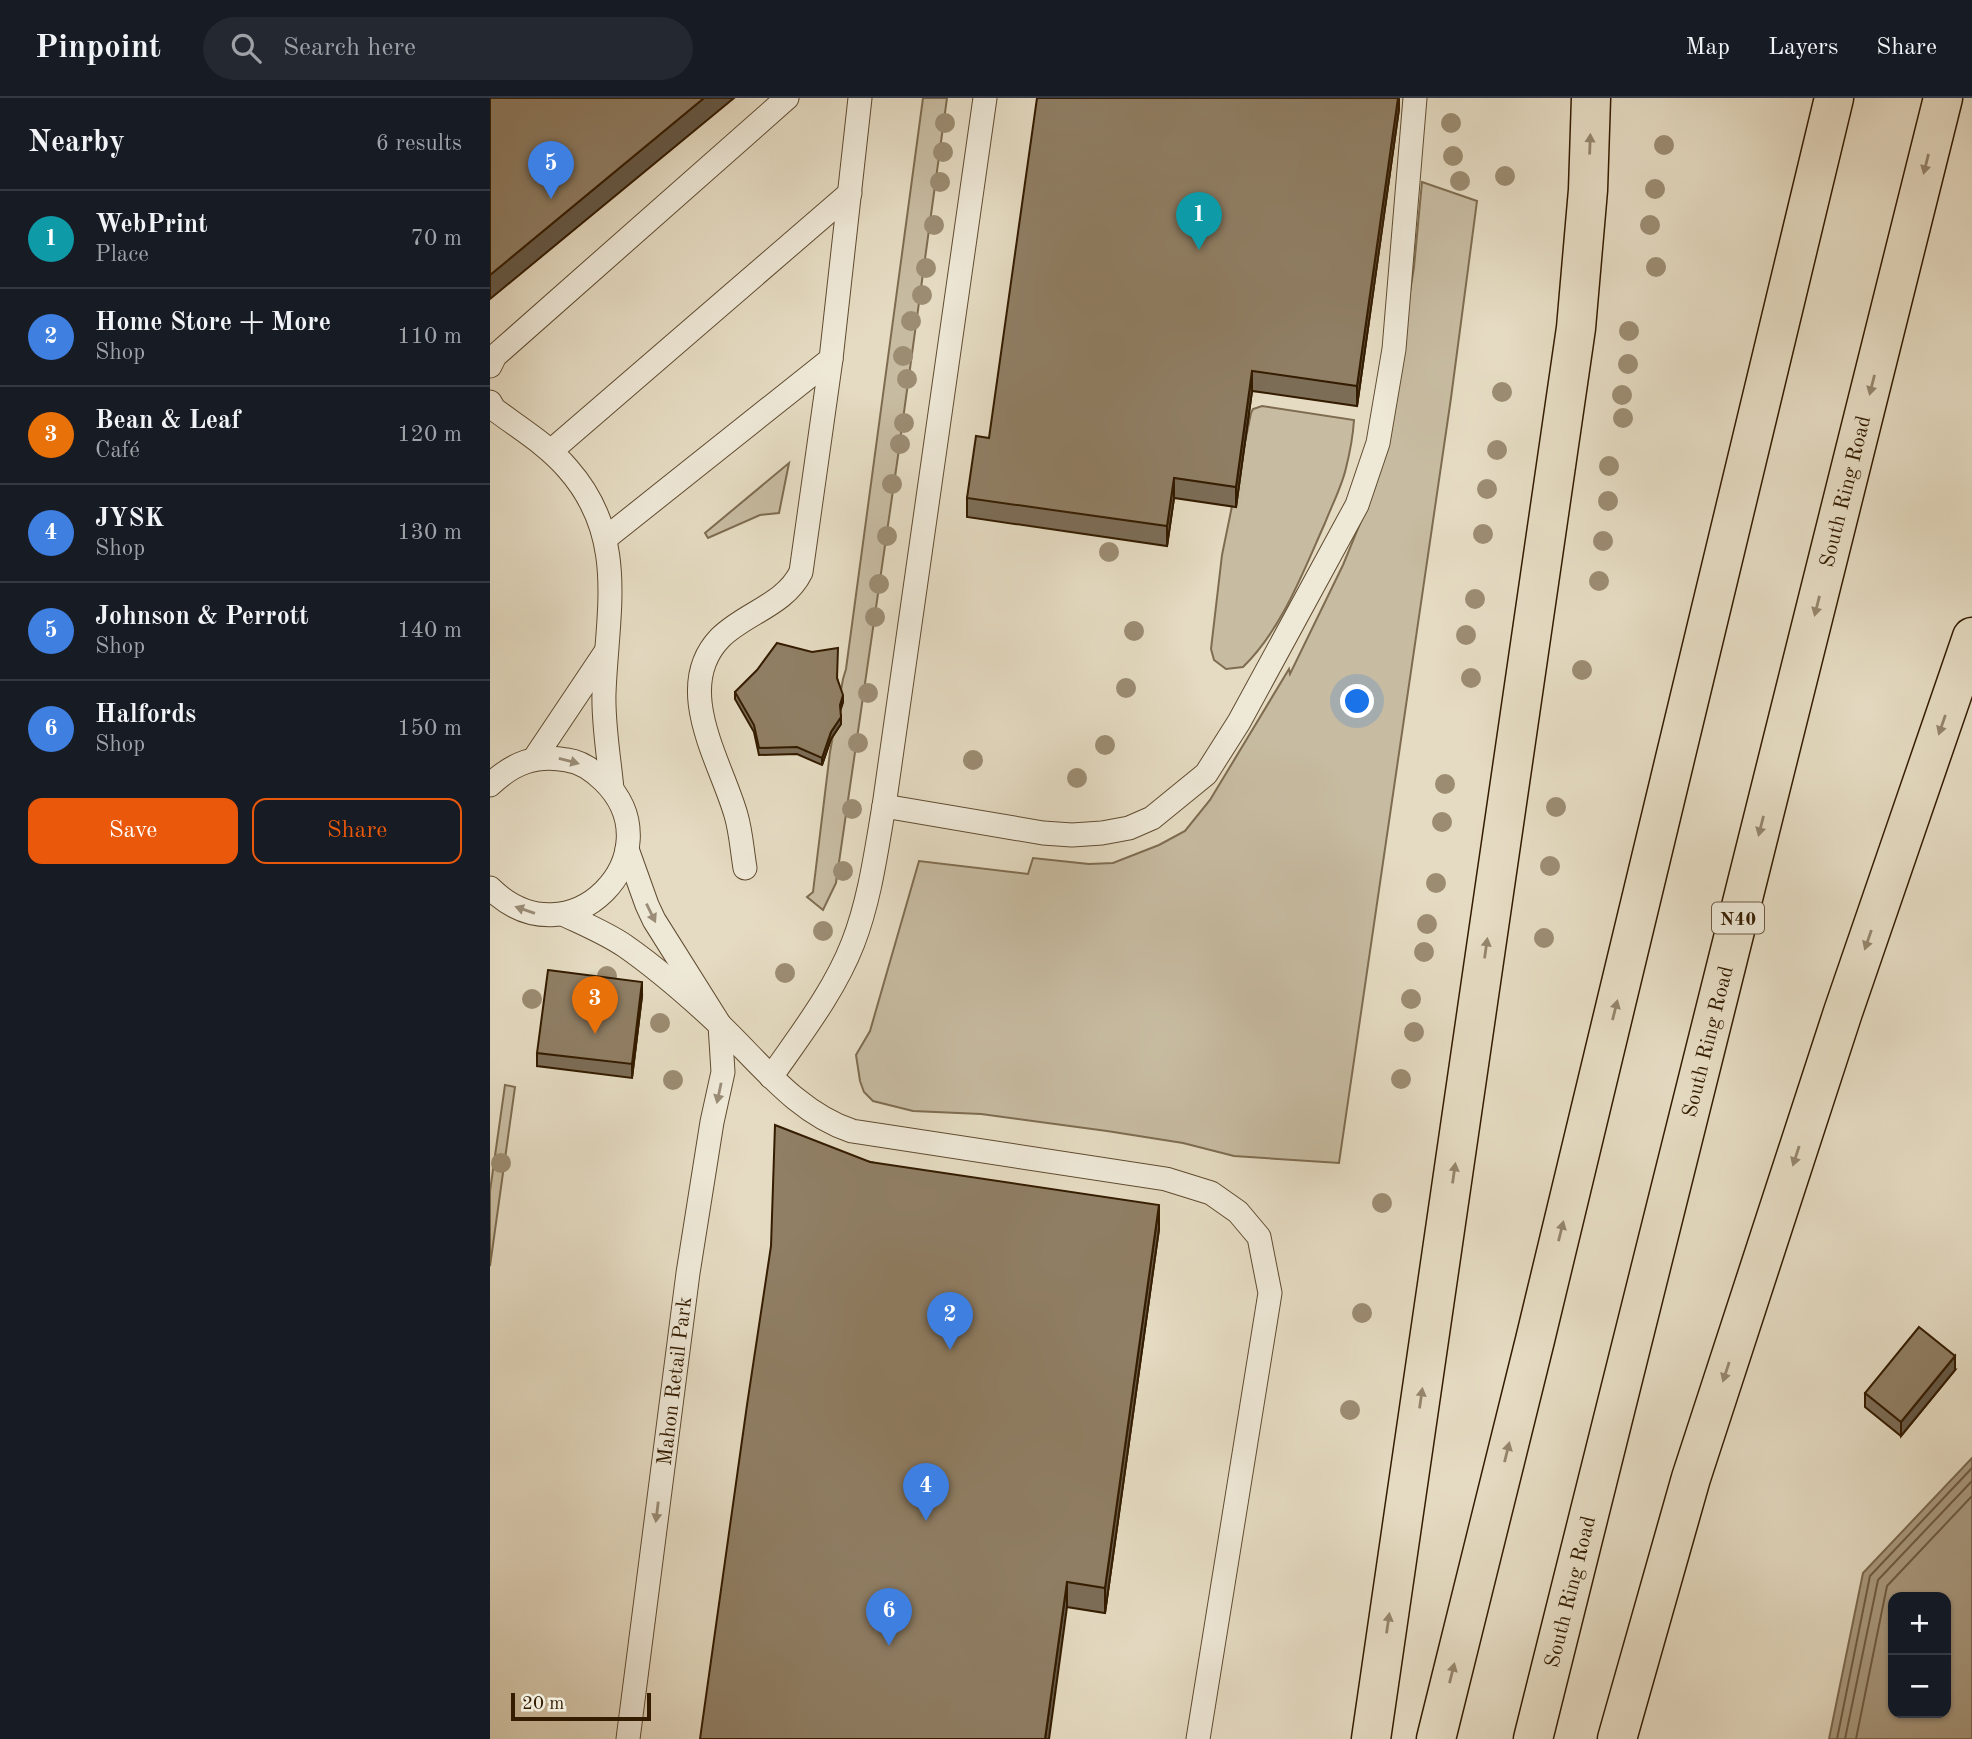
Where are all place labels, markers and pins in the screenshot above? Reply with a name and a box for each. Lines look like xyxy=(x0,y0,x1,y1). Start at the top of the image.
pin: 5 xyxy=(528,141,574,199)
pin: 1 xyxy=(1176,192,1222,250)
pin: 3 xyxy=(572,976,618,1034)
pin: 2 xyxy=(927,1292,973,1350)
pin: 4 xyxy=(903,1463,949,1521)
pin: 6 xyxy=(866,1588,912,1646)

